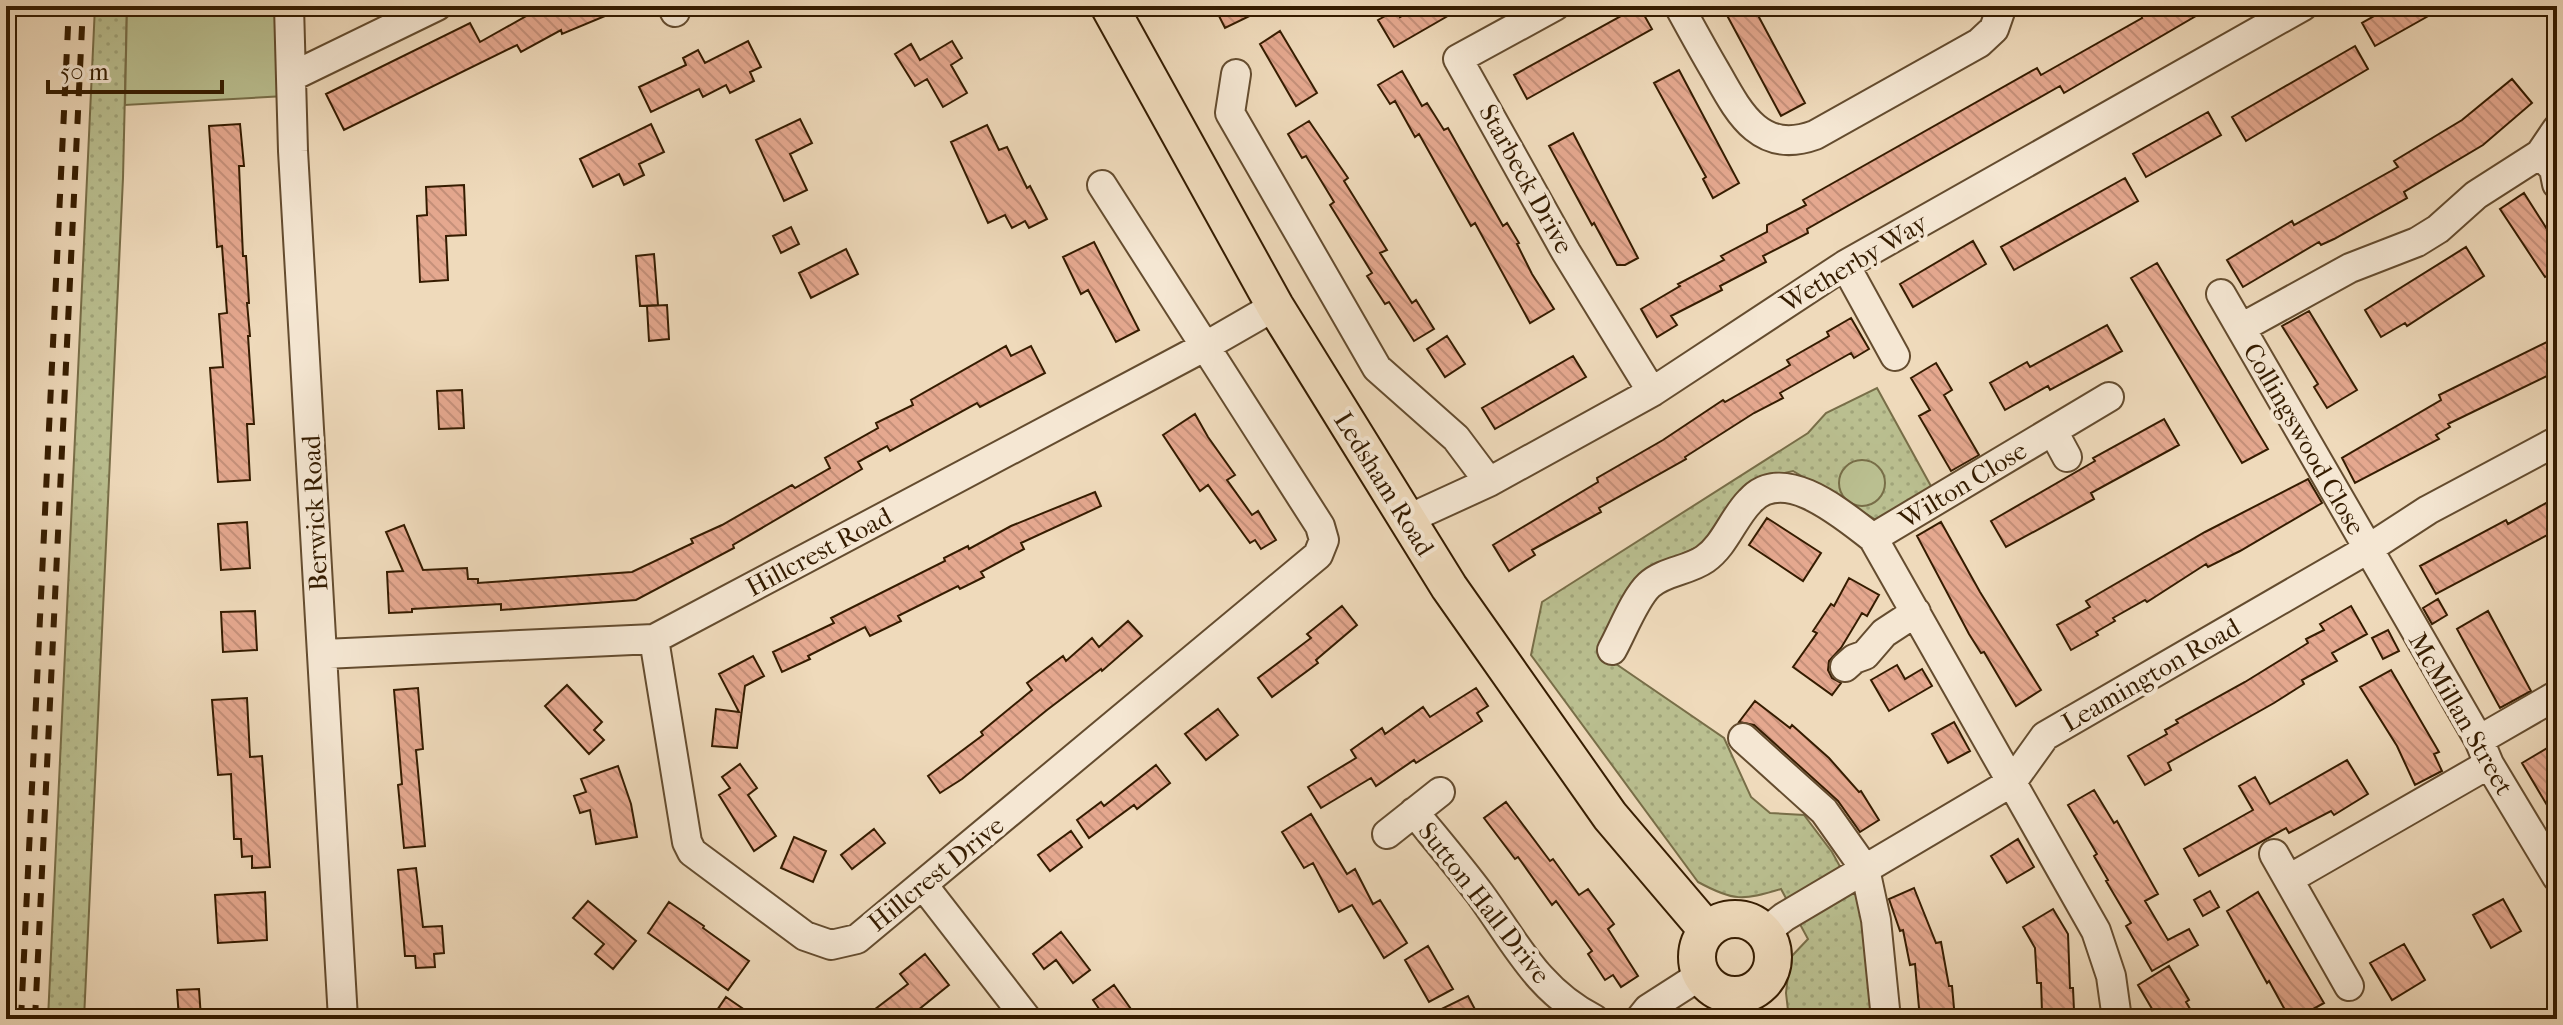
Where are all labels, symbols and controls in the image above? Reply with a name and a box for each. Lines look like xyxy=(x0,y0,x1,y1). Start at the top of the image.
scale bar xyxy=(48,44,222,94)
text: 50 m xyxy=(60,58,109,86)
street label: Starbeck Drive xyxy=(1472,99,1580,259)
street label: Wetherby Way xyxy=(1774,206,1934,320)
street label: Collingswood Close xyxy=(2237,338,2372,540)
street label: Ledsham Road xyxy=(1327,406,1441,562)
street label: Berwick Road xyxy=(295,433,335,592)
street label: Wilton Close xyxy=(1893,435,2032,536)
street label: Hillcrest Road xyxy=(741,500,898,603)
street label: Leamington Road xyxy=(2057,611,2246,738)
street label: McMillan Street xyxy=(2402,627,2520,801)
street label: Hillcrest Drive xyxy=(862,810,1010,938)
street label: Sutton Hall Drive xyxy=(1411,816,1557,990)

